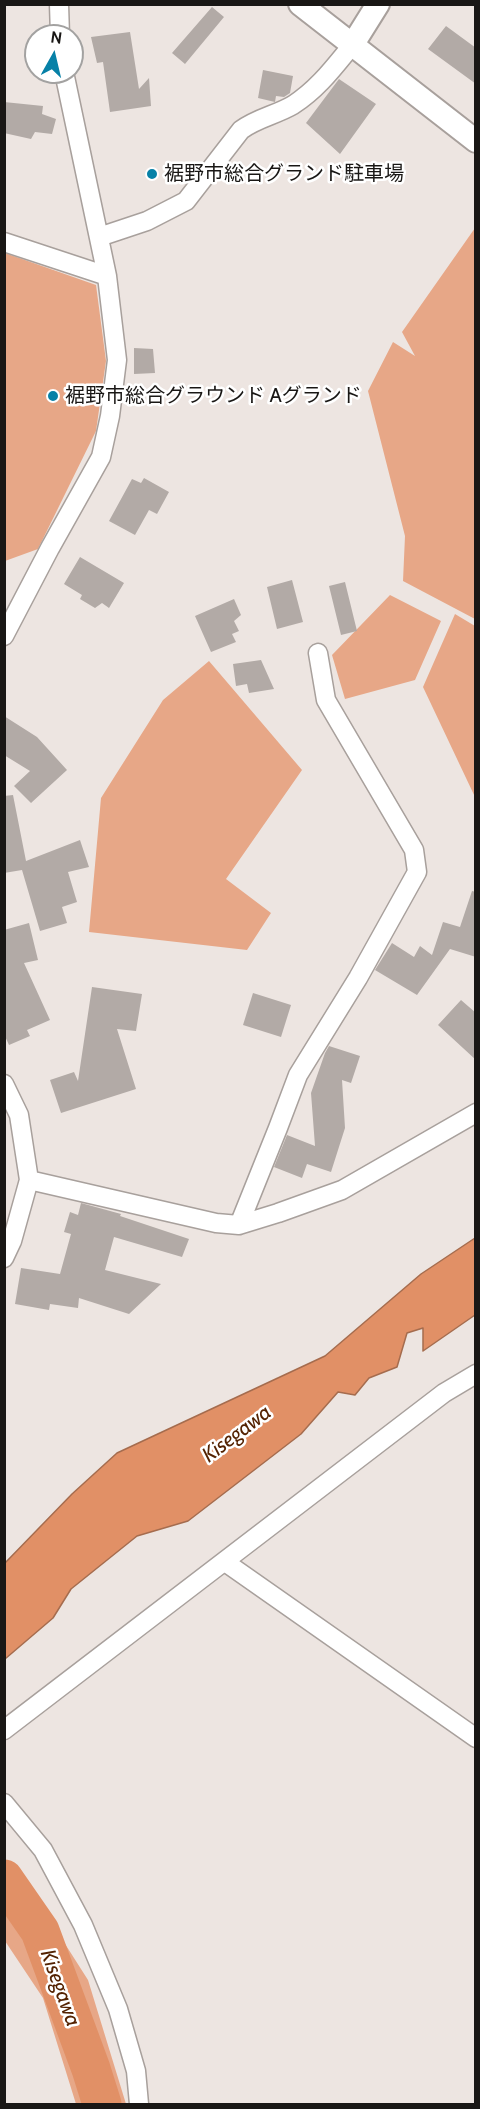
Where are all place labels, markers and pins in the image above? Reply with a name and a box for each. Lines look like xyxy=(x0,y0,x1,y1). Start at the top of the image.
place label: 裾野市総合グランド駐車場 xyxy=(164,162,404,186)
marker: 裾野市総合グランド駐車場 xyxy=(145,167,159,181)
place label: 裾野市総合グラウンド Aグランド xyxy=(65,384,362,408)
marker: 裾野市総合グラウンド Aグランド xyxy=(46,389,60,403)

